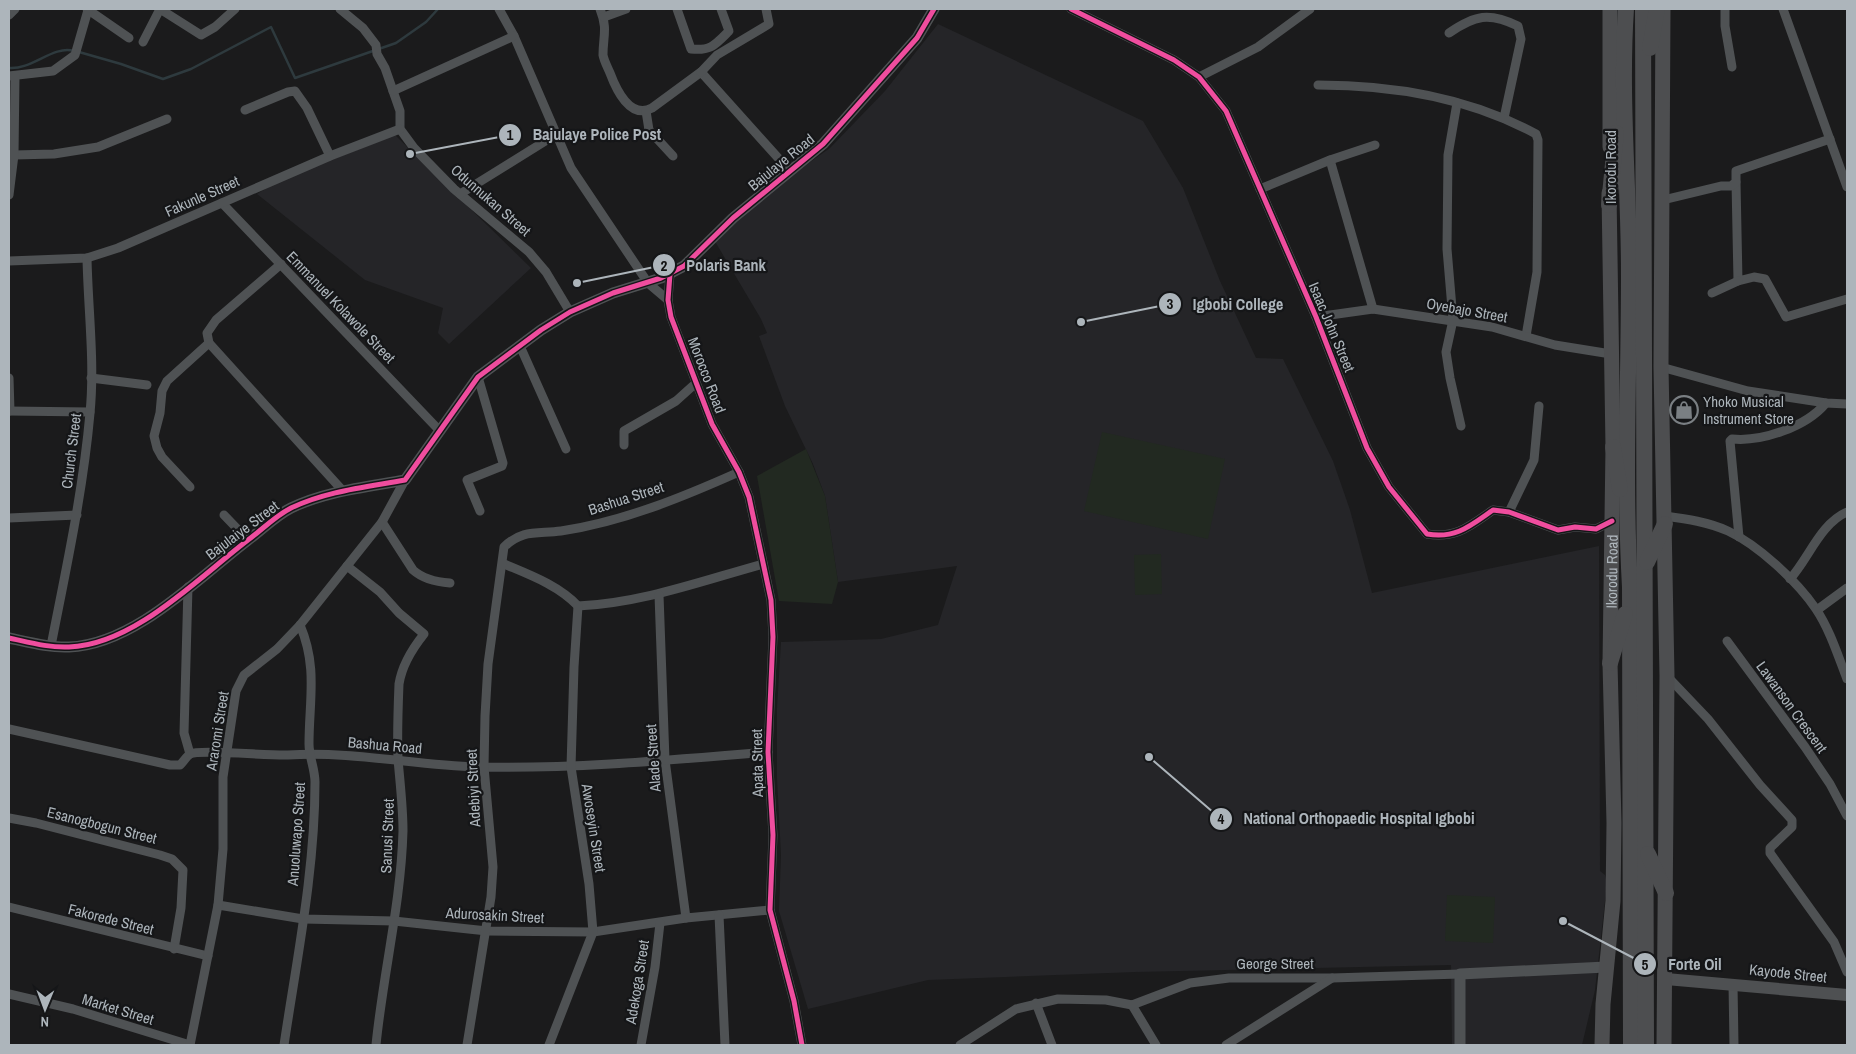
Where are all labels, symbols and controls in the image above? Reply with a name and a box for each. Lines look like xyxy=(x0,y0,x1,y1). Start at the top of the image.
callout: Bajulaye Police Post xyxy=(498,119,671,150)
text: Bajulaye Police Post xyxy=(533,123,662,145)
text: 1 xyxy=(507,124,514,145)
street label: Bajulaye Road xyxy=(743,129,819,195)
street label: Ikorodu Road xyxy=(1600,130,1621,204)
street label: Odunnukan Street xyxy=(446,159,536,241)
street label: Fakunle Street xyxy=(161,170,243,222)
street label: Emmanuel Kolawole Street xyxy=(282,246,400,368)
callout: Polaris Bank xyxy=(651,250,776,281)
text: Polaris Bank xyxy=(686,254,766,276)
text: 2 xyxy=(661,255,668,276)
street label: Isaac John Street xyxy=(1304,279,1361,376)
callout: Igbobi College xyxy=(1158,289,1293,320)
text: 3 xyxy=(1167,293,1174,314)
text: Igbobi College xyxy=(1193,293,1283,315)
street label: Oyebajo Street xyxy=(1425,293,1510,328)
street label: Morocco Road xyxy=(683,334,731,416)
place label: Yhoko Musical Instrument Store xyxy=(1703,391,1794,429)
shop icon: Yhoko Musical Instrument Store xyxy=(1669,395,1699,425)
street label: Church Street xyxy=(56,411,86,490)
street label: Bashua Street xyxy=(586,476,667,520)
street label: Bajulaiye Street xyxy=(201,495,283,565)
street label: Ikorodu Road xyxy=(1600,534,1622,609)
street label: Lawanson Crescent xyxy=(1752,657,1833,758)
street label: Araromi Street xyxy=(200,689,234,773)
street label: Alade Street xyxy=(640,723,666,793)
street label: Apata Street xyxy=(746,728,768,798)
street label: Bashua Road xyxy=(347,731,423,759)
street label: Adebiyi Street xyxy=(460,748,486,828)
street label: Anuoluwapo Street xyxy=(282,781,310,888)
street label: Awoseyin Street xyxy=(576,781,611,874)
street label: Sanusi Street xyxy=(375,798,399,874)
street label: Esanogbogun Street xyxy=(45,801,160,849)
callout: National Orthopaedic Hospital Igbobi xyxy=(1208,803,1485,834)
text: National Orthopaedic Hospital Igbobi xyxy=(1243,807,1475,829)
text: 4 xyxy=(1218,808,1225,829)
street label: Fakorede Street xyxy=(66,898,157,940)
street label: Adurosakin Street xyxy=(444,902,545,928)
street label: Adekoga Street xyxy=(620,938,654,1027)
callout: Forte Oil xyxy=(1633,949,1731,980)
street label: George Street xyxy=(1236,953,1314,974)
text: Forte Oil xyxy=(1668,953,1722,975)
text: 5 xyxy=(1642,954,1649,975)
street label: Kayode Street xyxy=(1748,958,1828,988)
north arrow xyxy=(20,984,70,1034)
street label: Market Street xyxy=(80,988,157,1030)
text: N xyxy=(40,1013,49,1031)

